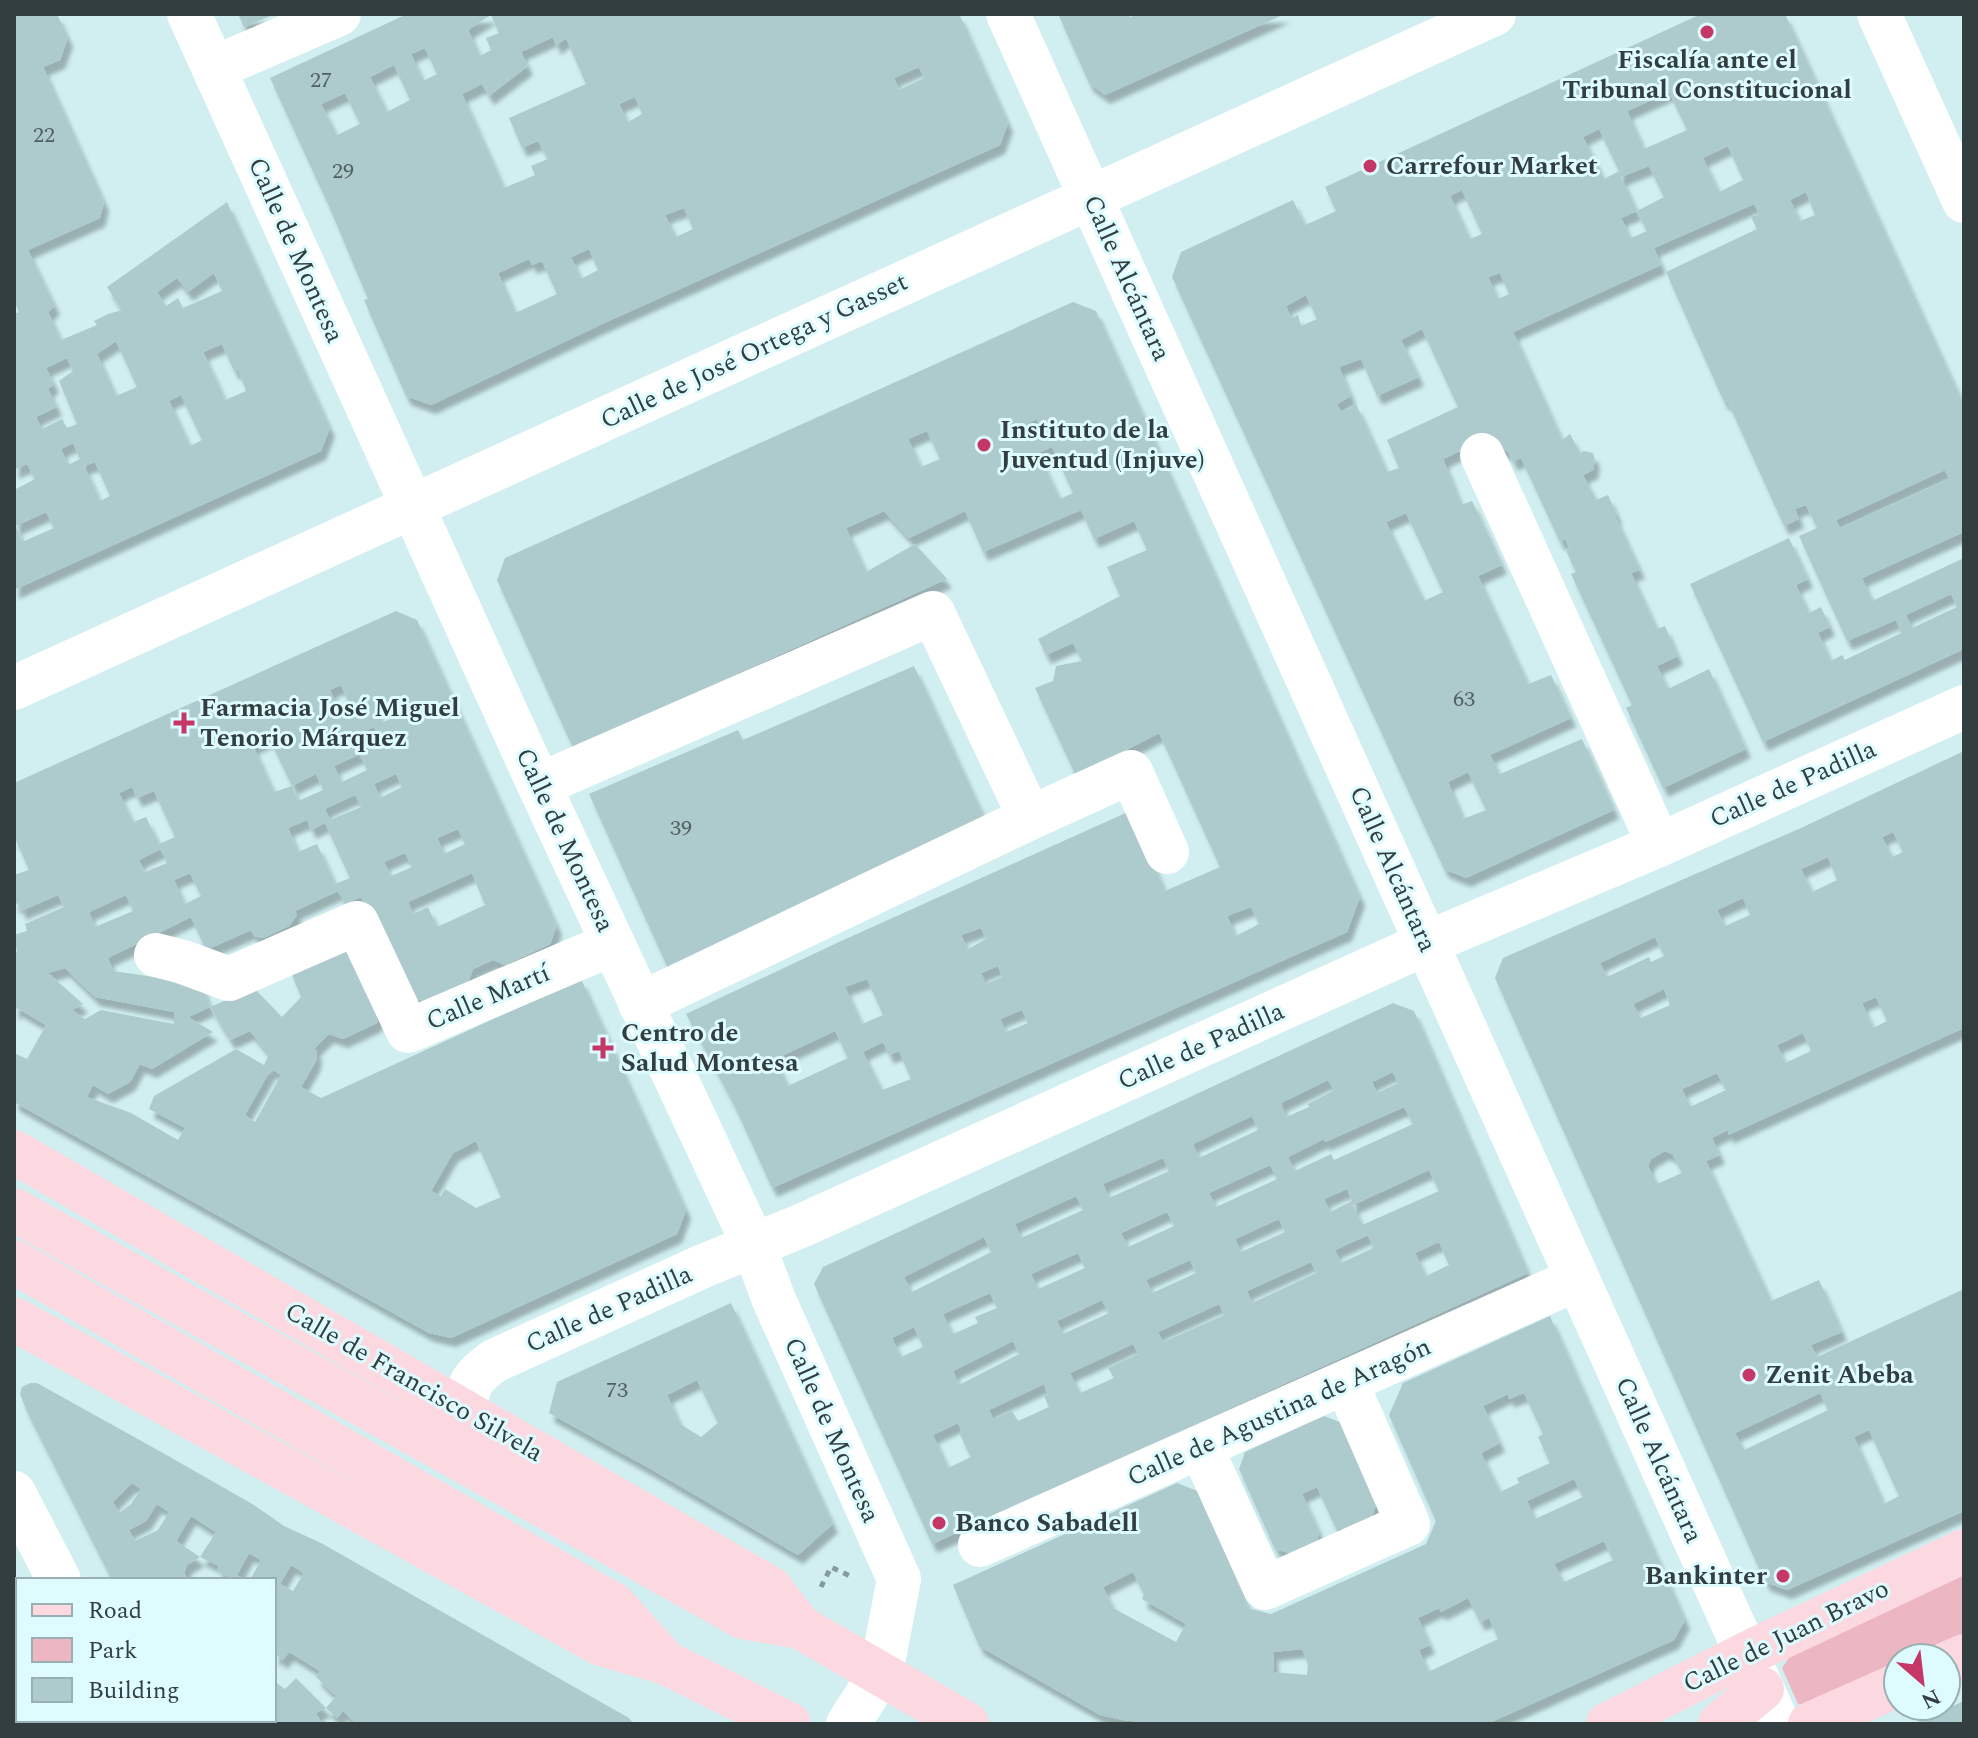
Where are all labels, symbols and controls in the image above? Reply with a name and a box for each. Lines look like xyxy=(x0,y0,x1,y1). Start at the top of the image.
marker: Fiscalía ante el Tribunal Constitucional xyxy=(1698,23,1716,41)
place label: Fiscalía ante el Tribunal Constitucional xyxy=(1562,40,1852,110)
house number: 27 xyxy=(310,64,332,97)
house number: 22 xyxy=(33,119,55,152)
place label: Carrefour Market xyxy=(1386,146,1598,186)
street label: Calle de Montesa xyxy=(237,151,355,349)
house number: 29 xyxy=(332,155,354,188)
marker: Carrefour Market xyxy=(1361,157,1379,175)
street label: Calle Alcántara xyxy=(1072,188,1182,368)
street label: Calle de José Ortega y Gasset xyxy=(594,262,914,440)
place label: Instituto de la Juventud (Injuve) xyxy=(1000,410,1205,480)
marker: Instituto de la Juventud (Injuve) xyxy=(975,436,993,454)
house number: 63 xyxy=(1453,683,1475,716)
place label: Farmacia José Miguel Tenorio Márquez xyxy=(200,688,460,758)
marker: Farmacia José Miguel Tenorio Márquez xyxy=(175,714,193,732)
street label: Calle de Padilla xyxy=(1703,729,1883,839)
street label: Calle de Montesa xyxy=(505,741,625,939)
street label: Calle Alcántara xyxy=(1338,779,1448,959)
house number: 39 xyxy=(670,812,692,845)
street label: Calle Martí xyxy=(420,952,558,1041)
street label: Calle de Padilla xyxy=(1111,991,1291,1101)
place label: Centro de Salud Montesa xyxy=(621,1013,799,1083)
marker: Centro de Salud Montesa xyxy=(592,1037,614,1059)
street label: Calle de Padilla xyxy=(519,1254,699,1364)
street label: Calle de Francisco Silvela xyxy=(277,1291,551,1473)
street label: Calle de Agustina de Aragón xyxy=(1121,1327,1437,1497)
street label: Calle de Montesa xyxy=(773,1331,891,1529)
place label: Zenit Abeba xyxy=(1765,1355,1914,1395)
marker: Zenit Abeba xyxy=(1740,1366,1758,1384)
street label: Calle Alcántara xyxy=(1604,1370,1714,1550)
house number: 73 xyxy=(606,1374,628,1407)
place label: Banco Sabadell xyxy=(955,1503,1138,1543)
marker: Banco Sabadell xyxy=(930,1514,948,1532)
place label: Bankinter xyxy=(1645,1556,1768,1596)
marker: Bankinter xyxy=(1774,1567,1792,1585)
street label: Calle de Juan Bravo xyxy=(1676,1569,1896,1703)
legend xyxy=(16,1578,276,1722)
text: Road xyxy=(88,1593,142,1629)
text: Park xyxy=(88,1633,138,1669)
north arrow xyxy=(1882,1642,1962,1722)
text: Building xyxy=(88,1673,180,1709)
text: N xyxy=(1915,1680,1946,1717)

